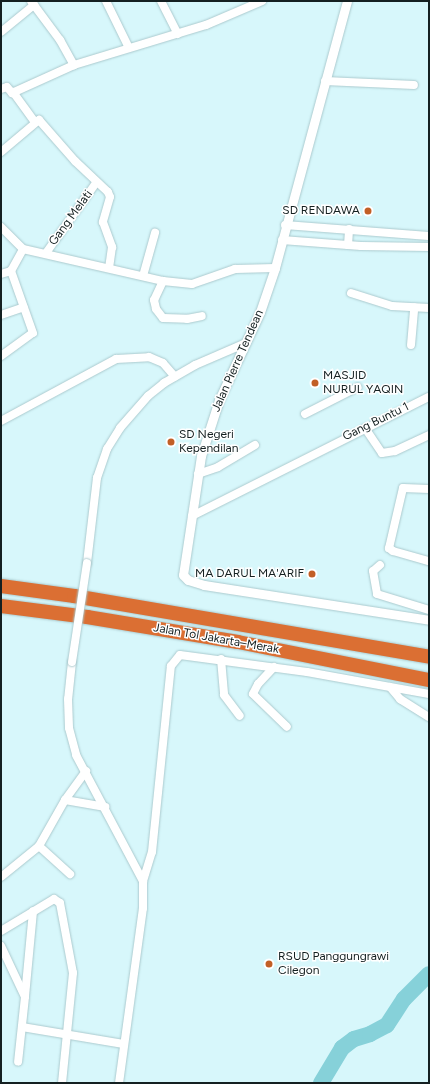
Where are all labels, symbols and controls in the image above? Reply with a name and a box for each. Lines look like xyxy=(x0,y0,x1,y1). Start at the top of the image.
street label: Gang Melati xyxy=(46,188,96,248)
place label: SD RENDAWA xyxy=(282,204,360,218)
marker: SD RENDAWA xyxy=(363,206,373,216)
street label: Jalan Pierre Tendean xyxy=(209,308,267,414)
place label: MASJID NURUL YAQIN xyxy=(323,369,403,397)
marker: MASJID NURUL YAQIN xyxy=(310,378,320,388)
street label: Gang Buntu 1 xyxy=(341,400,411,444)
place label: SD Negeri Kependilan xyxy=(179,428,238,456)
marker: SD Negeri Kependilan xyxy=(166,437,176,447)
place label: MA DARUL MA'ARIF xyxy=(195,567,304,581)
marker: MA DARUL MA'ARIF xyxy=(307,569,317,579)
street label: Jalan Tol Jakarta–Merak xyxy=(152,621,280,657)
place label: RSUD Panggungrawi Cilegon xyxy=(278,950,389,978)
marker: RSUD Panggungrawi Cilegon xyxy=(263,958,275,970)

